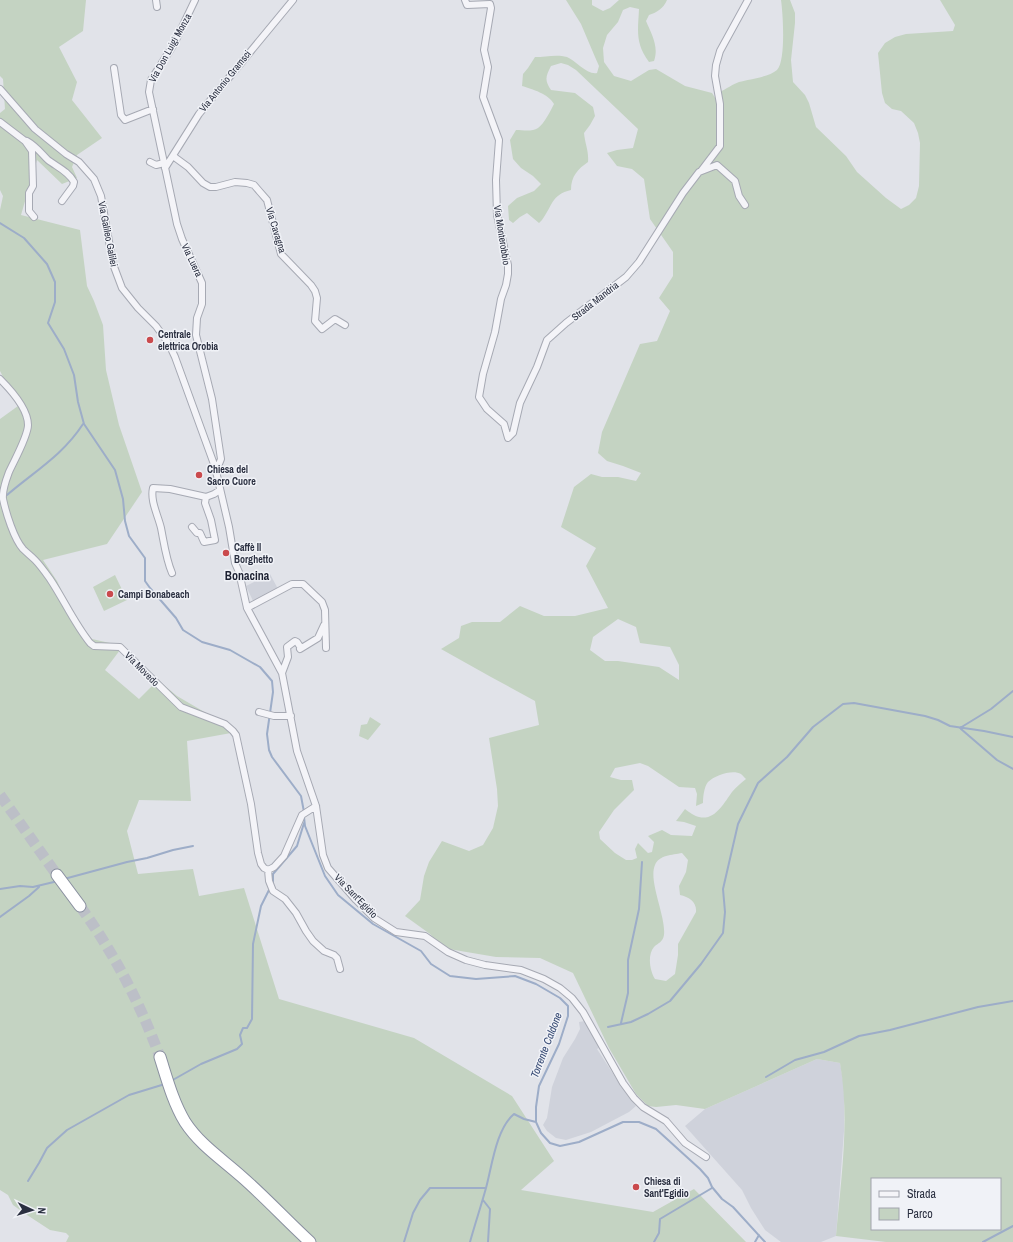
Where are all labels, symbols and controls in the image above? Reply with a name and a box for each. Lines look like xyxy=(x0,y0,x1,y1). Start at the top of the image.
street label: Via Don Luigi Monza xyxy=(146,11,195,85)
street label: Via Antonio Gramsci xyxy=(196,48,254,114)
street label: Via Galileo Galilei xyxy=(95,200,121,268)
street label: Via Monterobbio xyxy=(491,204,513,266)
street label: Via Cavagna xyxy=(263,205,289,255)
street label: Via Luera xyxy=(179,241,206,279)
street label: Strada Mandria xyxy=(569,278,622,324)
place label: Centrale elettrica Orobia xyxy=(158,328,219,353)
marker: Centrale elettrica Orobia xyxy=(145,335,155,345)
place label: Chiesa del Sacro Cuore xyxy=(207,463,256,488)
marker: Chiesa del Sacro Cuore xyxy=(194,470,204,480)
place label: Caffè Il Borghetto xyxy=(234,541,273,566)
marker: Caffè Il Borghetto xyxy=(221,548,231,558)
district label: Bonacina xyxy=(225,568,270,584)
place label: Campi Bonabeach xyxy=(118,588,190,601)
marker: Campi Bonabeach xyxy=(105,589,115,599)
street label: Via Movedo xyxy=(122,649,162,689)
street label: Via Sant'Egidio xyxy=(332,871,381,921)
water label: Torrente Caldone xyxy=(527,1010,565,1080)
place label: Chiesa di Sant'Egidio xyxy=(644,1175,689,1200)
legend xyxy=(871,1178,1001,1230)
marker: Chiesa di Sant'Egidio xyxy=(631,1182,641,1192)
text: Strada xyxy=(907,1186,937,1202)
north arrow xyxy=(12,1190,52,1230)
text: Parco xyxy=(907,1206,933,1222)
text: N xyxy=(35,1207,49,1214)

